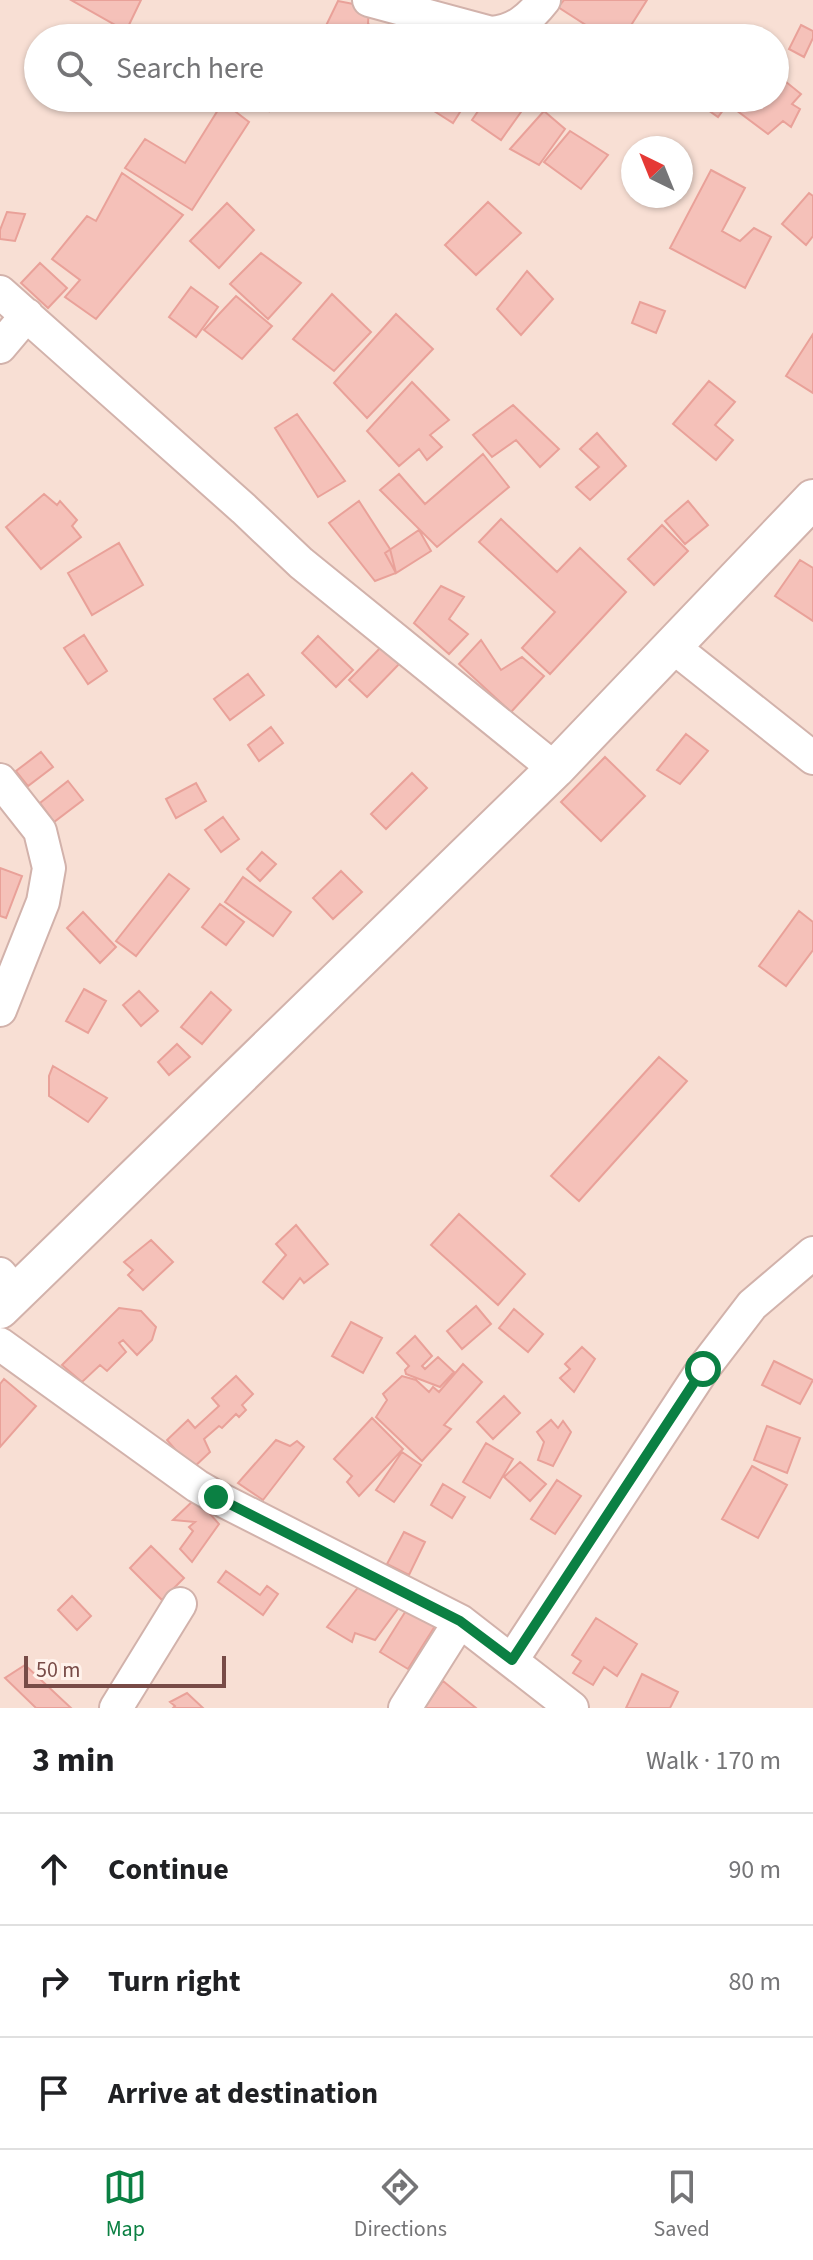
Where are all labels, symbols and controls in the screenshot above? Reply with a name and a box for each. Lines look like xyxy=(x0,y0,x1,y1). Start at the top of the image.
search box xyxy=(24,24,789,112)
icon: search xyxy=(52,46,96,90)
text: Search here xyxy=(116,47,264,90)
north arrow xyxy=(621,136,693,208)
route start xyxy=(685,1351,721,1387)
route end xyxy=(198,1479,234,1515)
scale bar xyxy=(24,1652,226,1688)
text: 50 m xyxy=(36,1654,81,1686)
text: 3 min xyxy=(32,1736,115,1785)
text: Walk · 170 m xyxy=(646,1742,781,1779)
icon: ahead xyxy=(32,1847,76,1891)
text: Continue xyxy=(108,1848,229,1891)
text: 90 m xyxy=(728,1851,781,1888)
icon: right xyxy=(32,1959,76,2003)
text: Turn right xyxy=(108,1960,240,2003)
text: 80 m xyxy=(728,1963,781,2000)
icon: arrive xyxy=(32,2071,76,2115)
text: Arrive at destination xyxy=(108,2072,378,2115)
tab: Map xyxy=(103,2165,147,2245)
tab: Directions xyxy=(354,2165,447,2245)
tab: Saved xyxy=(654,2165,710,2245)

